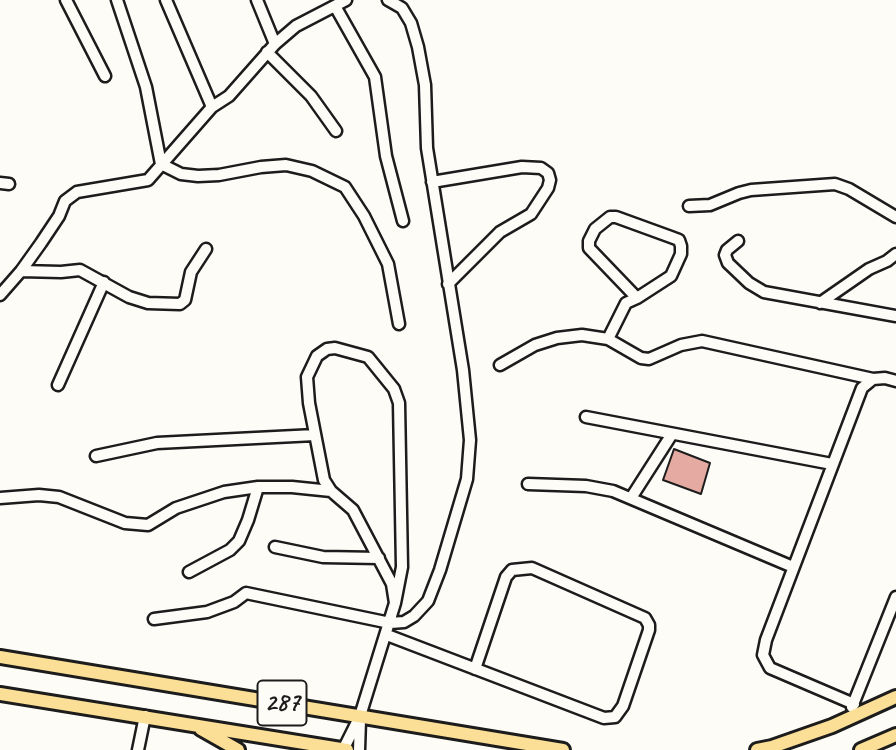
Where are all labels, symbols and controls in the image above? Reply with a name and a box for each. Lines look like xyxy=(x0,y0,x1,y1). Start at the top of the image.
road number: 287 xyxy=(258,680,306,726)

